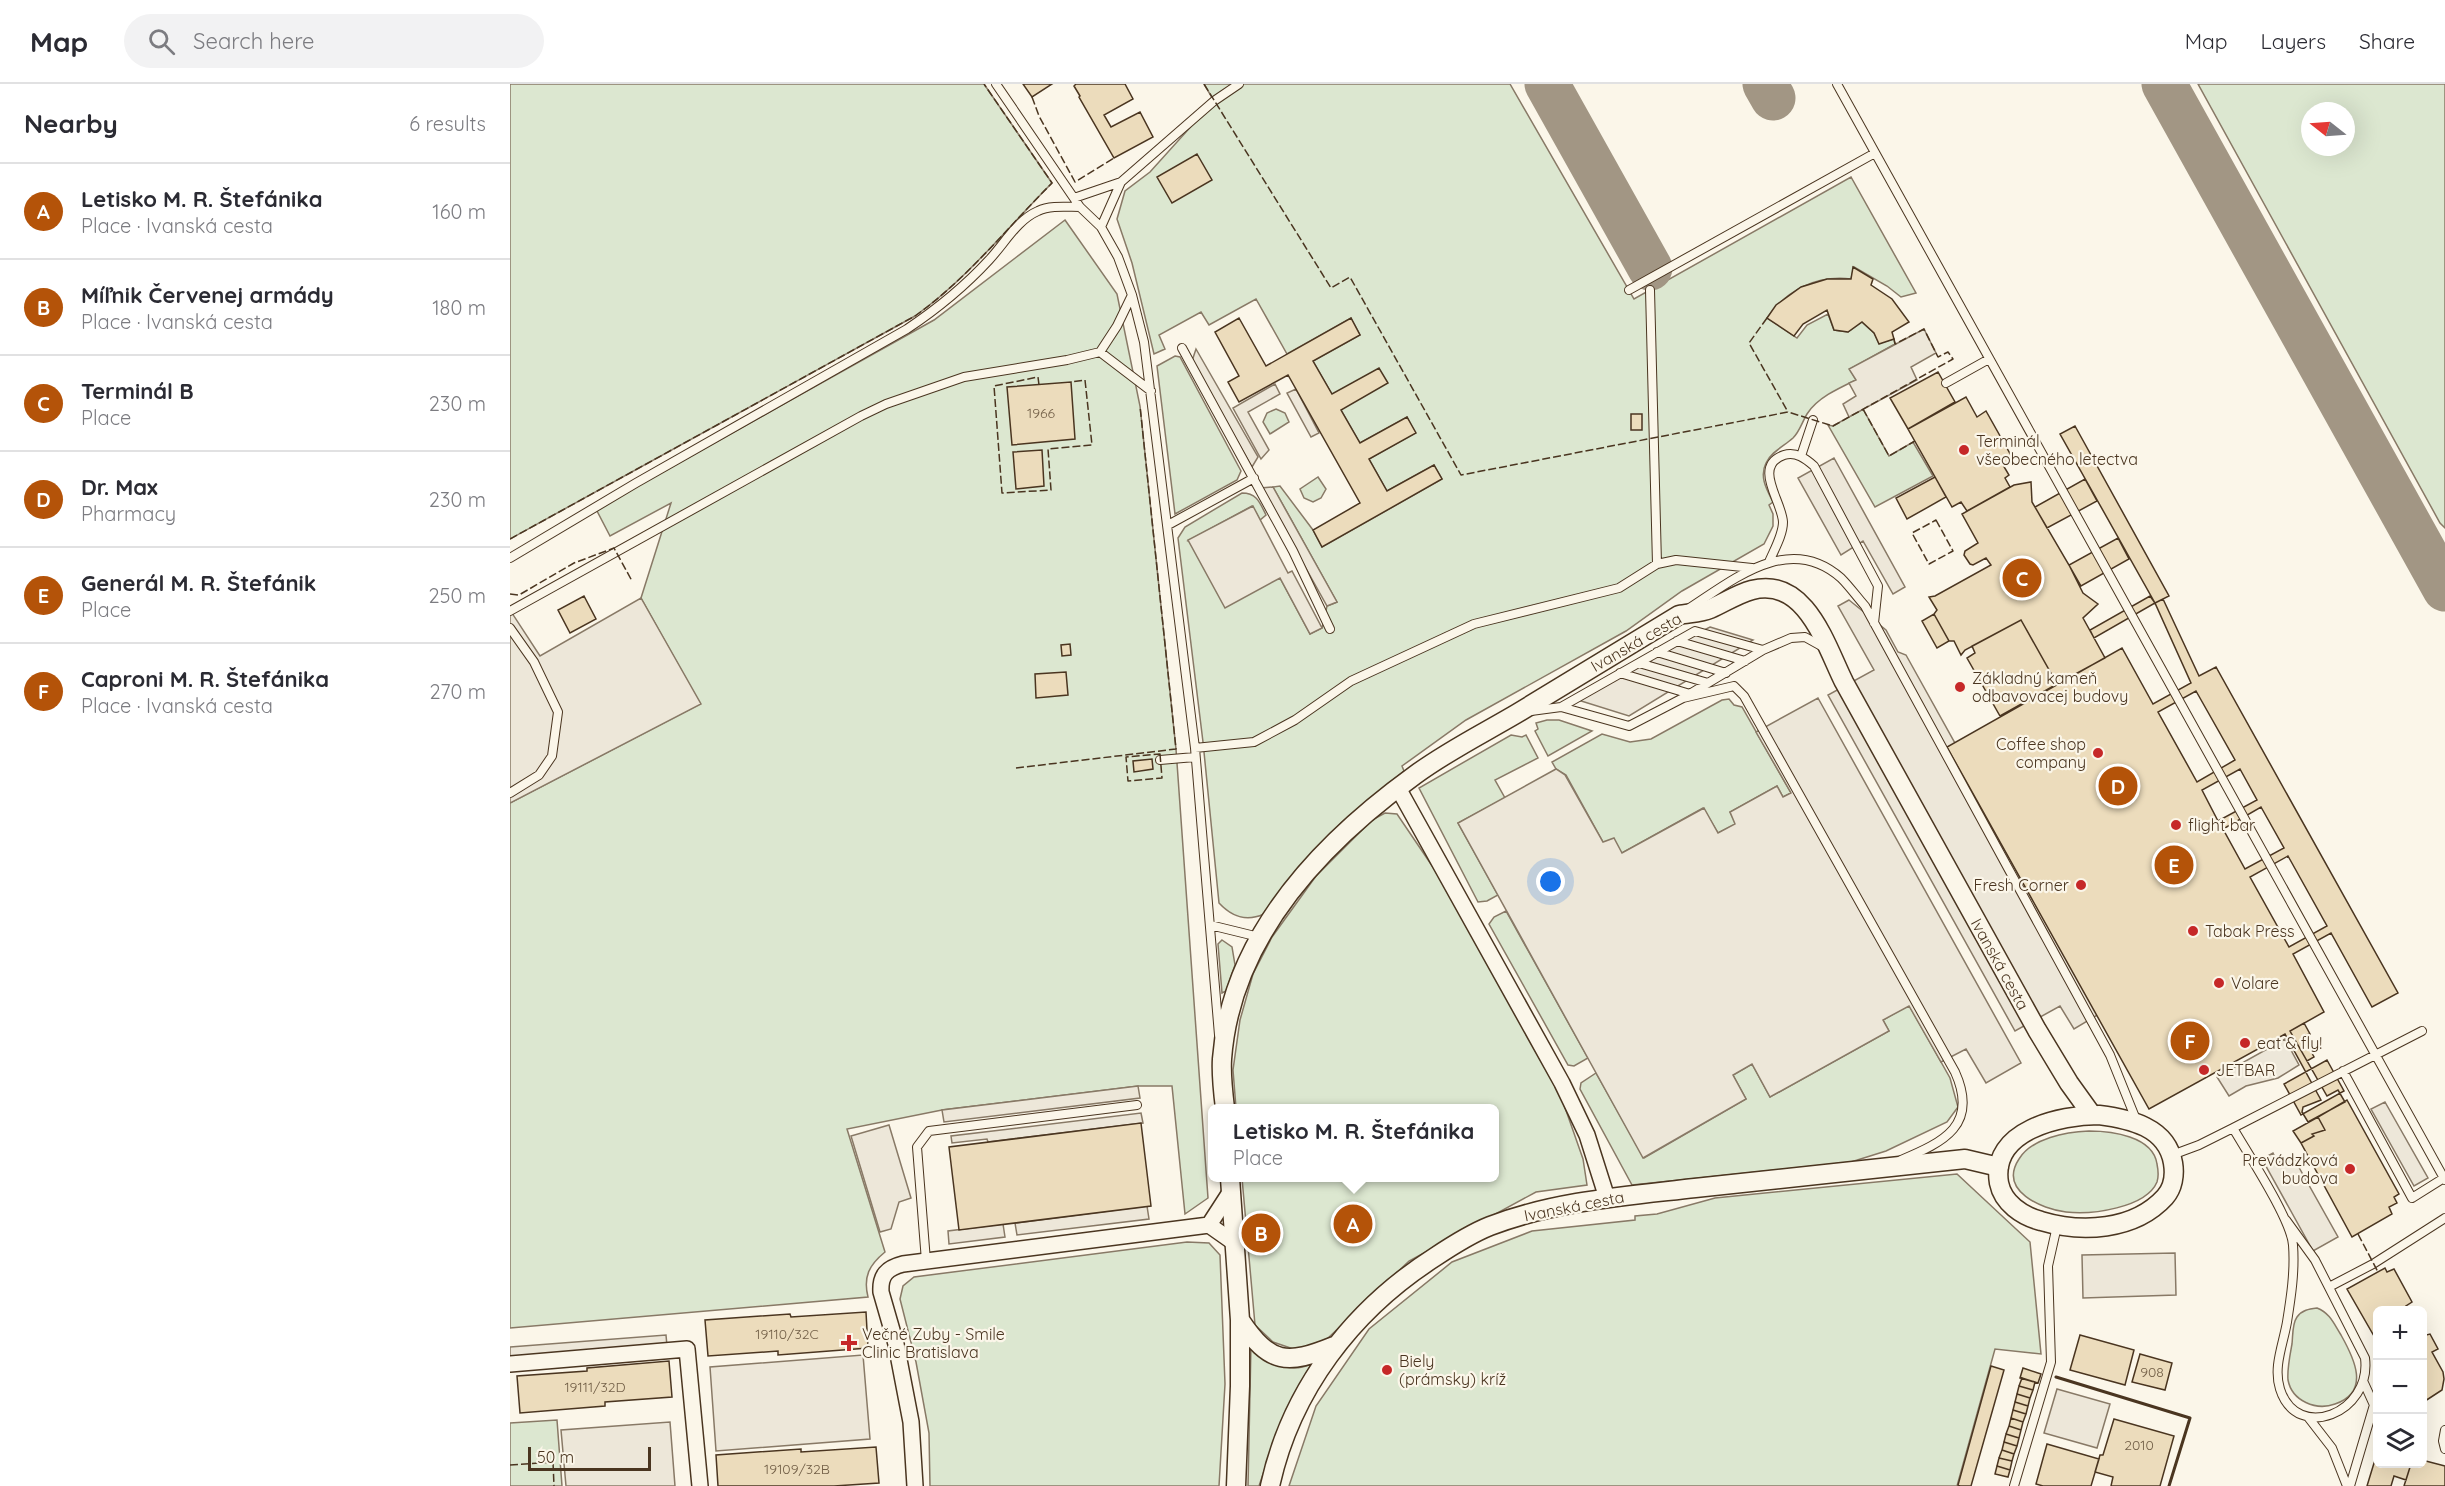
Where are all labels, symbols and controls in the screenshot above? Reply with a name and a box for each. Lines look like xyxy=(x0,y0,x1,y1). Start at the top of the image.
search box xyxy=(124,14,544,68)
text: Map xyxy=(30,24,88,59)
icon: search xyxy=(145,25,178,58)
text: Search here xyxy=(193,27,315,55)
text: Map xyxy=(2185,28,2228,54)
text: Layers xyxy=(2261,28,2326,54)
text: Share xyxy=(2359,28,2415,54)
north arrow xyxy=(2301,102,2355,156)
text: Nearby xyxy=(24,107,118,140)
text: 6 results xyxy=(409,111,486,136)
text: Letisko M. R. Štefánika xyxy=(81,185,322,213)
text: A xyxy=(37,199,50,224)
text: 160 m xyxy=(432,199,486,224)
text: Place · Ivanská cesta xyxy=(81,213,273,238)
text: Míľnik Červenej armády xyxy=(81,281,334,309)
text: B xyxy=(37,295,50,320)
text: 180 m xyxy=(432,295,486,320)
text: Place · Ivanská cesta xyxy=(81,309,273,334)
text: Terminál B xyxy=(81,377,194,405)
text: C xyxy=(37,391,50,416)
text: 230 m xyxy=(429,391,486,416)
house number: 1966 xyxy=(1027,404,1055,422)
text: Place xyxy=(81,405,131,430)
place label: Terminál všeobecného letectva xyxy=(1976,431,2138,469)
marker: Terminál všeobecného letectva xyxy=(1957,443,1971,457)
text: Dr. Max xyxy=(81,473,158,501)
text: D xyxy=(36,487,51,512)
text: 230 m xyxy=(429,487,486,512)
text: Pharmacy xyxy=(81,501,176,526)
pin: C xyxy=(2002,556,2042,600)
text: Generál M. R. Štefánik xyxy=(81,569,316,597)
text: E xyxy=(38,583,49,608)
text: 250 m xyxy=(428,583,486,608)
text: Place xyxy=(81,597,131,622)
street label: Ivanská cesta xyxy=(1587,608,1685,676)
text: Caproni M. R. Štefánika xyxy=(81,665,329,693)
place label: Základný kameň odbavovacej budovy xyxy=(1972,668,2128,706)
text: F xyxy=(38,679,49,704)
text: 270 m xyxy=(429,679,486,704)
marker: Základný kameň odbavovacej budovy xyxy=(1953,680,1967,694)
text: Place · Ivanská cesta xyxy=(81,693,273,718)
place label: Coffee shop company xyxy=(1996,734,2086,772)
marker: Coffee shop company xyxy=(2091,746,2105,760)
pin: D xyxy=(2098,764,2138,808)
place label: flight bar xyxy=(2188,815,2255,835)
marker: flight bar xyxy=(2169,818,2183,832)
pin: E xyxy=(2154,842,2194,888)
your location xyxy=(1536,867,1565,896)
place label: Fresh Corner xyxy=(1974,875,2069,895)
marker: Fresh Corner xyxy=(2074,878,2088,892)
street label: Ivanská cesta xyxy=(1967,915,2033,1013)
place label: Tabak Press xyxy=(2205,921,2294,941)
marker: Tabak Press xyxy=(2186,924,2200,938)
place label: Volare xyxy=(2231,973,2279,993)
marker: Volare xyxy=(2212,976,2226,990)
pin: F xyxy=(2170,1018,2210,1064)
place label: eat & fly! xyxy=(2257,1033,2322,1053)
marker: eat & fly! xyxy=(2238,1036,2252,1050)
place label: JETBAR xyxy=(2216,1060,2275,1080)
marker: JETBAR xyxy=(2197,1063,2211,1077)
popup xyxy=(1208,1104,1499,1182)
text: Letisko M. R. Štefánika xyxy=(1233,1117,1474,1145)
text: Place xyxy=(1233,1145,1283,1170)
place label: Prevádzková budova xyxy=(2242,1150,2338,1188)
marker: Prevádzková budova xyxy=(2343,1162,2357,1176)
street label: Ivanská cesta xyxy=(1522,1187,1626,1225)
pin: A xyxy=(1334,1202,1372,1246)
pin: B xyxy=(1242,1210,1281,1256)
map controls xyxy=(2373,1306,2427,1468)
button: + xyxy=(2373,1306,2427,1360)
place label: Večné Zuby - Smile Clinic Bratislava xyxy=(862,1324,1005,1362)
house number: 19110/32C xyxy=(755,1325,819,1343)
marker: Večné Zuby - Smile Clinic Bratislava xyxy=(840,1334,858,1352)
place label: Biely (prámsky) kríž xyxy=(1399,1351,1506,1389)
button: − xyxy=(2373,1360,2427,1414)
marker: Biely (prámsky) kríž xyxy=(1380,1363,1394,1377)
house number: 908 xyxy=(2140,1363,2164,1381)
house number: 19111/32D xyxy=(564,1378,626,1396)
button: layers xyxy=(2373,1414,2427,1468)
house number: 2010 xyxy=(2124,1436,2154,1454)
scale bar xyxy=(528,1444,651,1472)
text: 50 m xyxy=(537,1447,574,1467)
house number: 19109/32B xyxy=(764,1460,830,1478)

